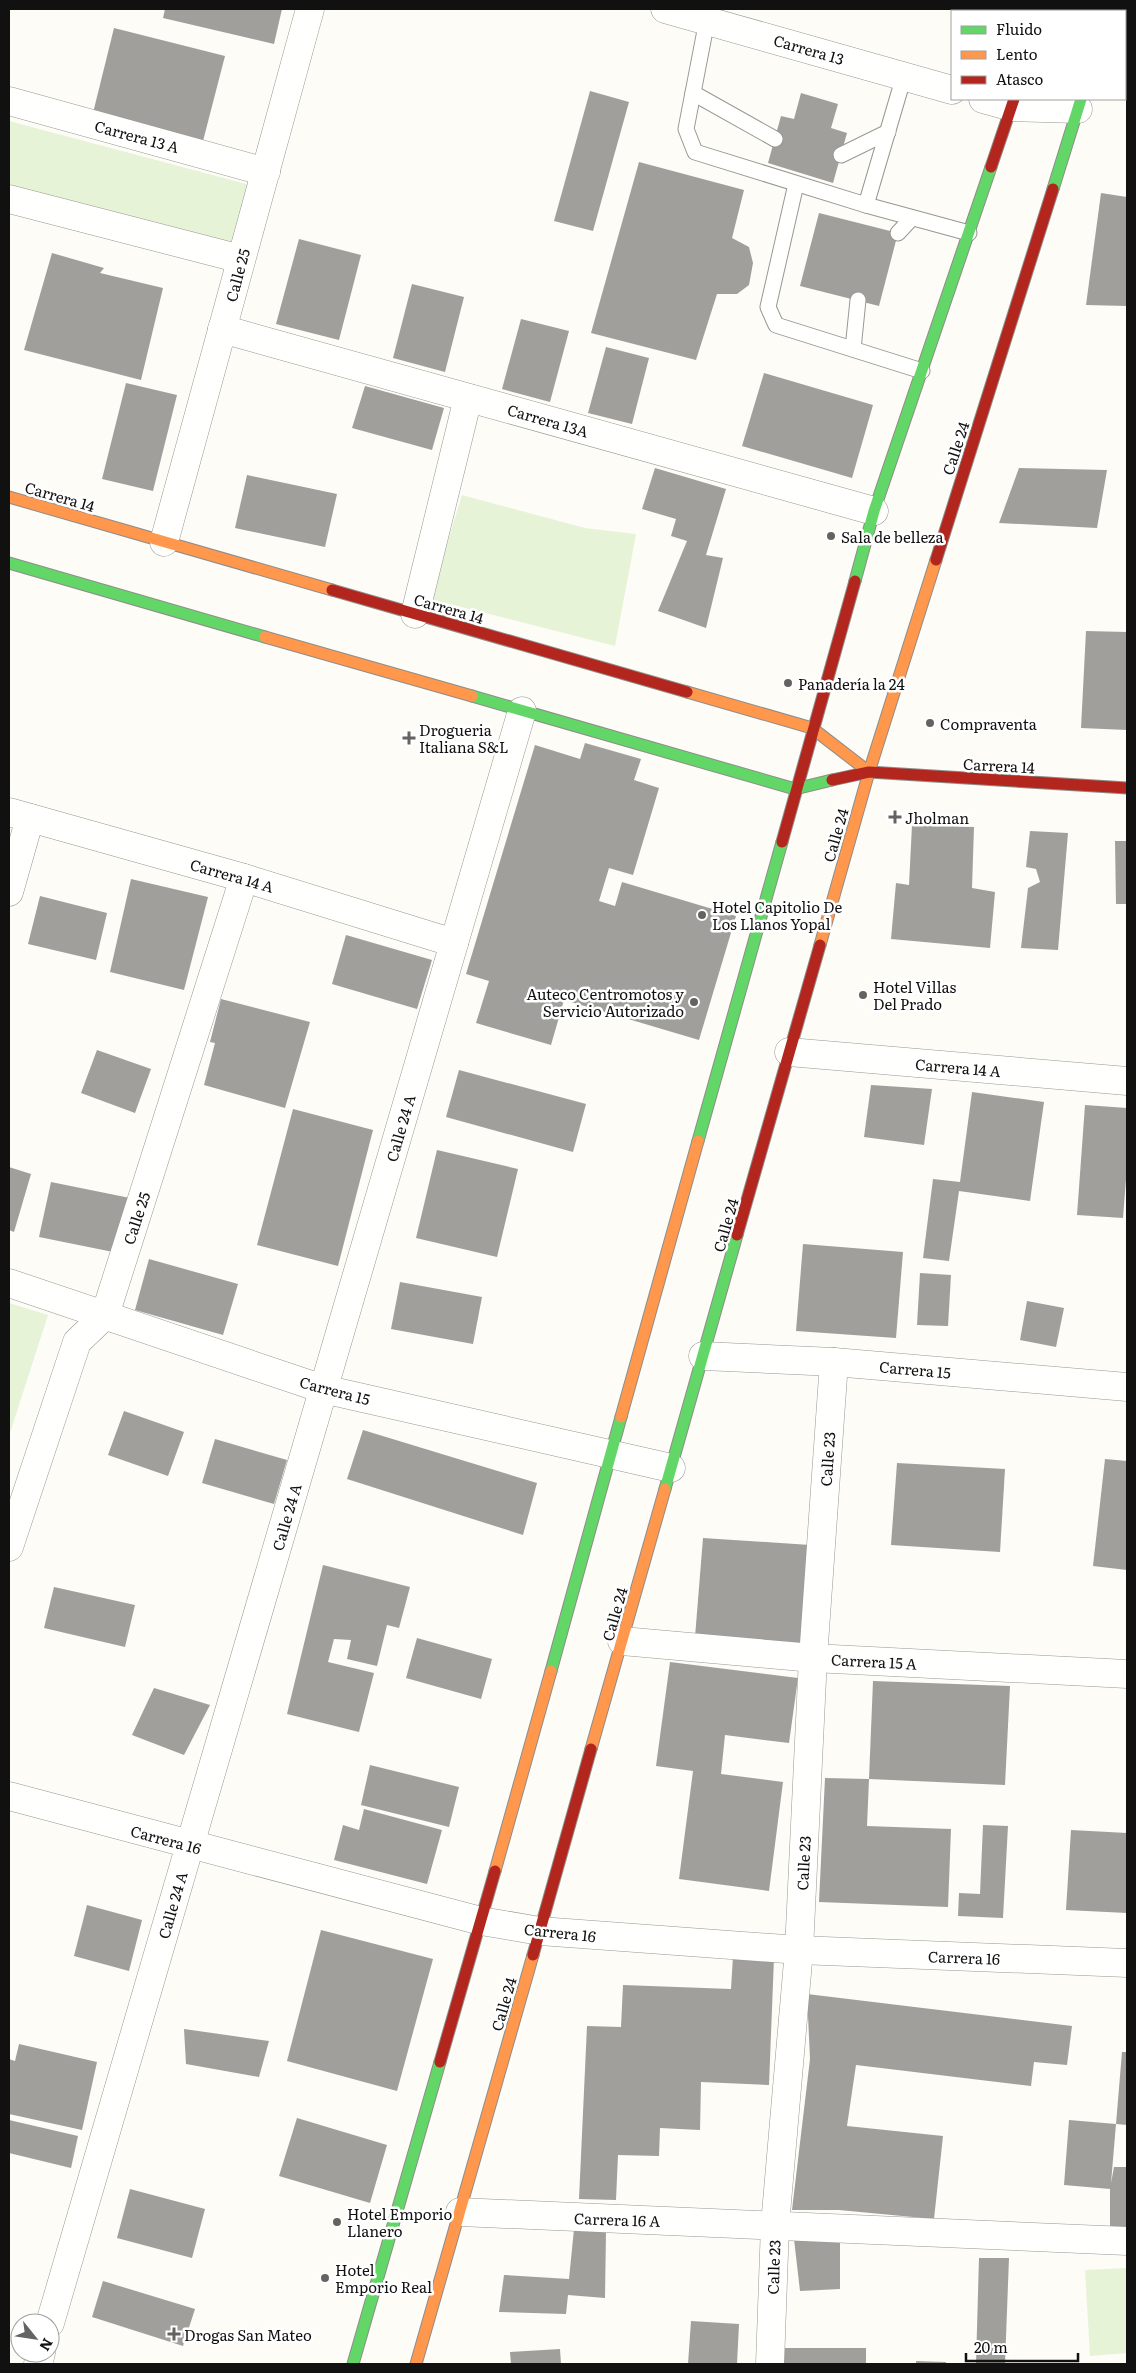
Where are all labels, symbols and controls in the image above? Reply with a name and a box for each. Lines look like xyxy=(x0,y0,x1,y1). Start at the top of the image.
legend xyxy=(951,10,1126,100)
text: Fluido xyxy=(996,17,1042,40)
street label: Carrera 13 xyxy=(771,28,847,70)
text: Lento xyxy=(996,42,1038,65)
text: Atasco xyxy=(996,67,1043,90)
street label: Carrera 13 A xyxy=(92,114,182,158)
street label: Calle 25 xyxy=(219,245,255,304)
street label: Carrera 13A xyxy=(505,397,591,443)
street label: Calle 24 xyxy=(936,418,974,478)
street label: Carrera 14 xyxy=(22,475,98,517)
place label: Sala de belleza xyxy=(841,525,944,548)
marker: Sala de belleza xyxy=(825,530,837,542)
street label: Carrera 14 xyxy=(411,587,487,629)
place label: Panadería la 24 xyxy=(798,672,905,695)
marker: Panadería la 24 xyxy=(782,677,794,689)
place label: Compraventa xyxy=(940,712,1038,735)
marker: Compraventa xyxy=(924,717,936,729)
place label: Drogueria Italiana S&L xyxy=(419,718,508,758)
marker: Drogueria Italiana S&L xyxy=(403,732,415,744)
street label: Carrera 14 xyxy=(962,752,1036,778)
street label: Calle 24 xyxy=(816,805,854,865)
place label: Jholman xyxy=(905,806,969,829)
marker: Jholman xyxy=(889,811,901,823)
street label: Carrera 14 A xyxy=(188,852,276,898)
place label: Hotel Capitolio De Los Llanos Yopal xyxy=(712,895,842,935)
marker: Hotel Capitolio De Los Llanos Yopal xyxy=(696,909,708,921)
place label: Hotel Villas Del Prado xyxy=(873,975,956,1015)
place label: Auteco Centromotos y Servicio Autorizado xyxy=(527,982,684,1022)
marker: Hotel Villas Del Prado xyxy=(857,989,869,1001)
marker: Auteco Centromotos y Servicio Autorizado xyxy=(688,996,700,1008)
street label: Carrera 14 A xyxy=(914,1052,1002,1082)
street label: Calle 24 A xyxy=(379,1092,421,1164)
street label: Calle 25 xyxy=(117,1188,155,1247)
street label: Calle 24 xyxy=(706,1195,744,1255)
street label: Carrera 15 xyxy=(878,1354,952,1384)
street label: Carrera 15 xyxy=(297,1370,373,1411)
street label: Calle 23 xyxy=(814,1431,840,1487)
street label: Calle 24 A xyxy=(265,1481,307,1553)
street label: Calle 24 xyxy=(595,1584,633,1644)
street label: Carrera 15 A xyxy=(831,1647,917,1675)
street label: Carrera 16 xyxy=(128,1819,204,1859)
street label: Calle 23 xyxy=(790,1835,816,1891)
street label: Calle 24 A xyxy=(151,1869,193,1941)
street label: Carrera 16 xyxy=(523,1917,597,1947)
street label: Carrera 16 xyxy=(927,1944,1001,1970)
street label: Calle 24 xyxy=(484,1974,522,2034)
place label: Hotel Emporio Llanero xyxy=(347,2202,453,2242)
street label: Carrera 16 A xyxy=(573,2206,661,2232)
marker: Hotel Emporio Llanero xyxy=(331,2216,343,2228)
street label: Calle 23 xyxy=(761,2239,785,2295)
place label: Hotel Emporio Real xyxy=(335,2258,432,2298)
marker: Hotel Emporio Real xyxy=(319,2272,331,2284)
north arrow xyxy=(10,2313,60,2363)
place label: Drogas San Mateo xyxy=(184,2323,312,2346)
marker: Drogas San Mateo xyxy=(168,2328,180,2340)
scale bar xyxy=(966,2330,1078,2362)
text: N xyxy=(35,2335,59,2355)
text: 20 m xyxy=(974,2335,1008,2358)

